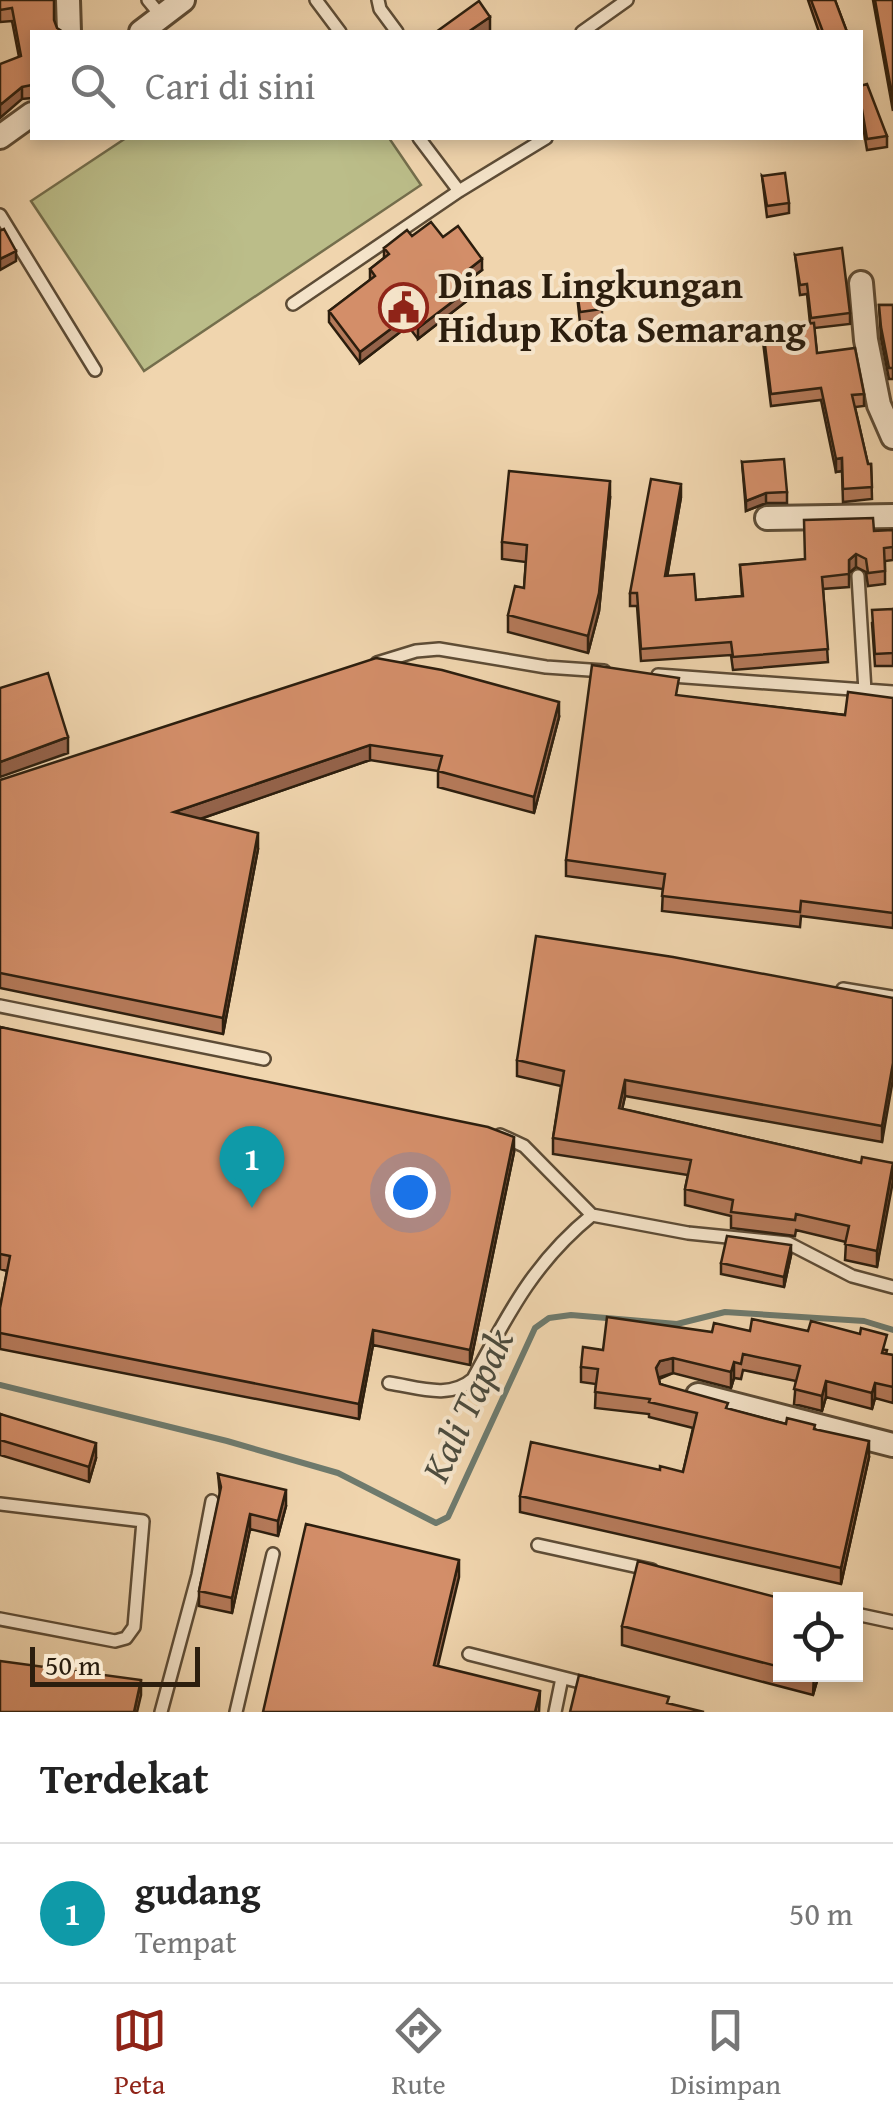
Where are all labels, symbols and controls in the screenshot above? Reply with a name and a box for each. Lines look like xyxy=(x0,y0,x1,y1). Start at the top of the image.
search box xyxy=(30,30,863,140)
text: Cari di sini xyxy=(145,57,315,113)
icon: search xyxy=(65,58,120,113)
place label: Dinas Lingkungan Hidup Kota Semarang xyxy=(438,256,807,356)
public building icon: Dinas Lingkungan Hidup Kota Semarang xyxy=(377,281,429,333)
pin: 1 xyxy=(220,1126,284,1208)
your location xyxy=(385,1167,436,1218)
water label: Kali Tapak xyxy=(405,1318,528,1492)
map controls xyxy=(773,1592,863,1682)
button: locate xyxy=(773,1592,863,1682)
scale bar xyxy=(30,1642,200,1686)
text: 50 m xyxy=(45,1644,101,1685)
text: Terdekat xyxy=(40,1747,209,1808)
text: gudang xyxy=(135,1862,261,1918)
text: 1 xyxy=(64,1890,81,1937)
text: 50 m xyxy=(789,1890,853,1937)
text: Tempat xyxy=(135,1918,237,1965)
tab: Peta xyxy=(112,2003,167,2104)
tab: Rute xyxy=(391,2003,446,2104)
tab: Disimpan xyxy=(670,2003,781,2104)

